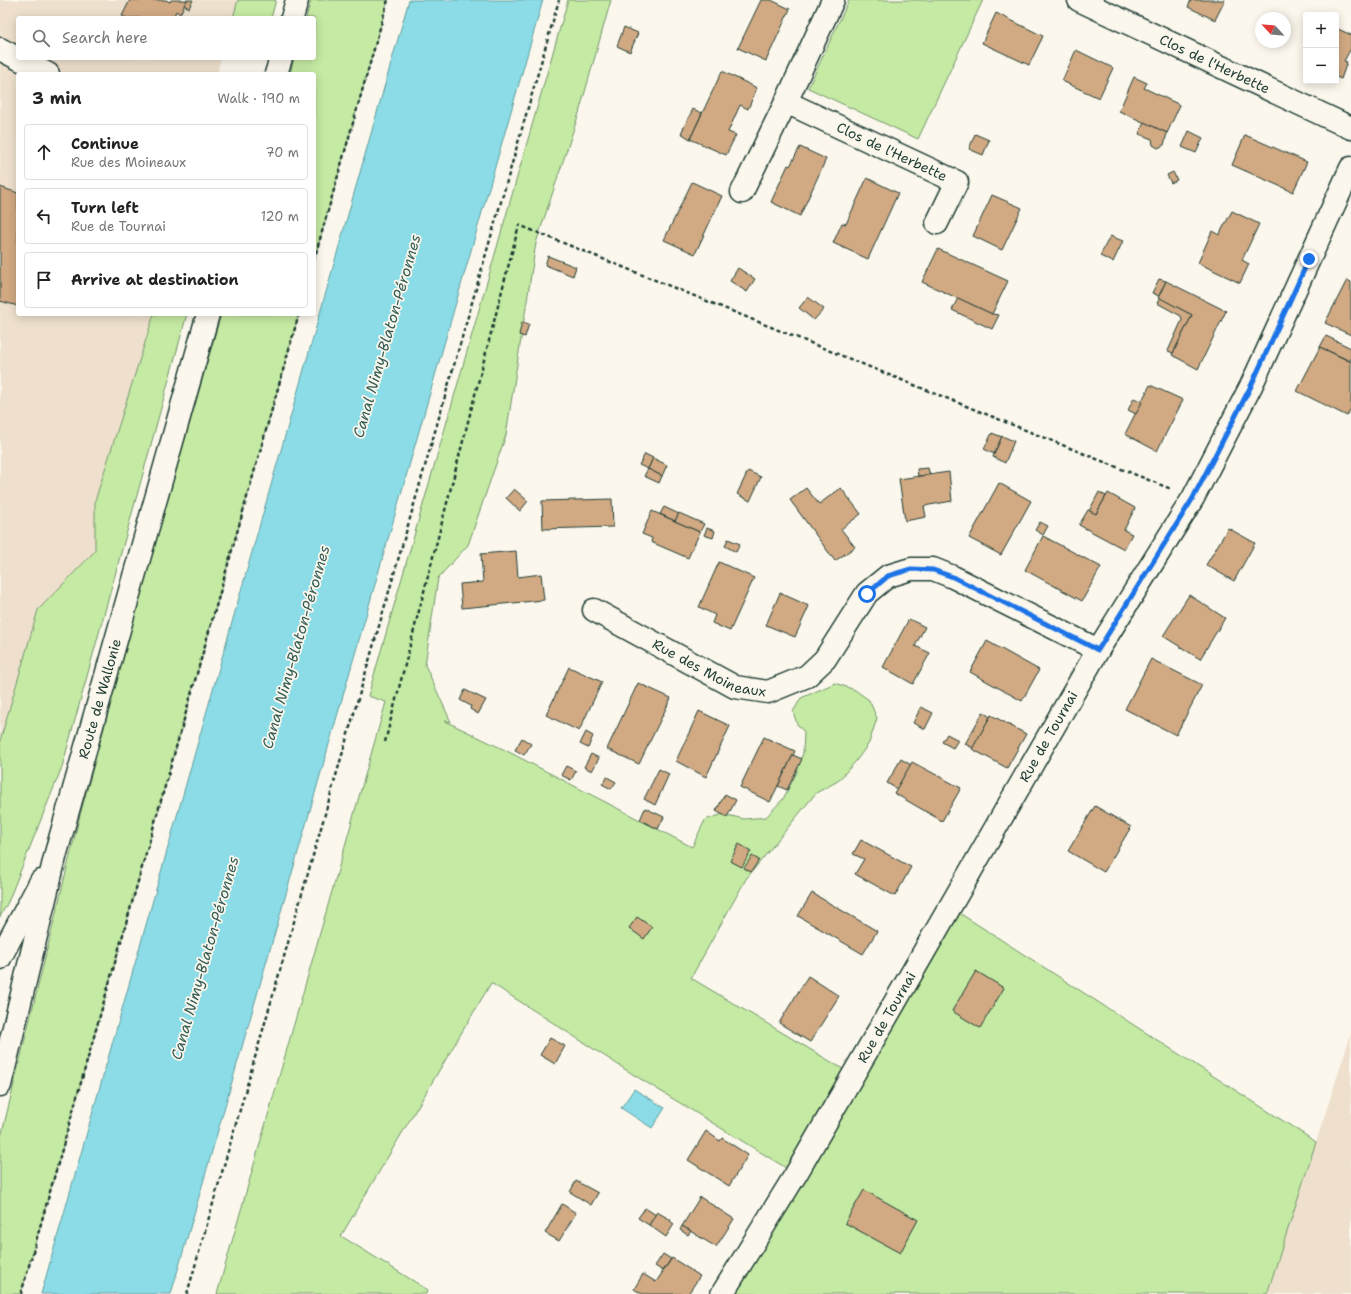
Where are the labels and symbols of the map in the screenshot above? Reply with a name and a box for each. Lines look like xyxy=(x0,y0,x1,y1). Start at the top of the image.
north arrow xyxy=(1255,12,1291,48)
street label: Clos de l'Herbette xyxy=(1156,30,1273,98)
street label: Clos de l'Herbette xyxy=(834,118,950,185)
water label: Canal Nimy-Blaton-Péronnes xyxy=(348,232,426,440)
route end xyxy=(1300,250,1318,268)
water label: Canal Nimy-Blaton-Péronnes xyxy=(257,543,335,751)
route start xyxy=(858,585,876,603)
street label: Rue des Moineaux xyxy=(649,635,767,701)
street label: Route de Wallonie xyxy=(74,636,125,761)
street label: Rue de Tournai xyxy=(1015,688,1082,785)
water label: Canal Nimy-Blaton-Péronnes xyxy=(166,854,244,1062)
street label: Rue de Tournai xyxy=(853,968,920,1066)

